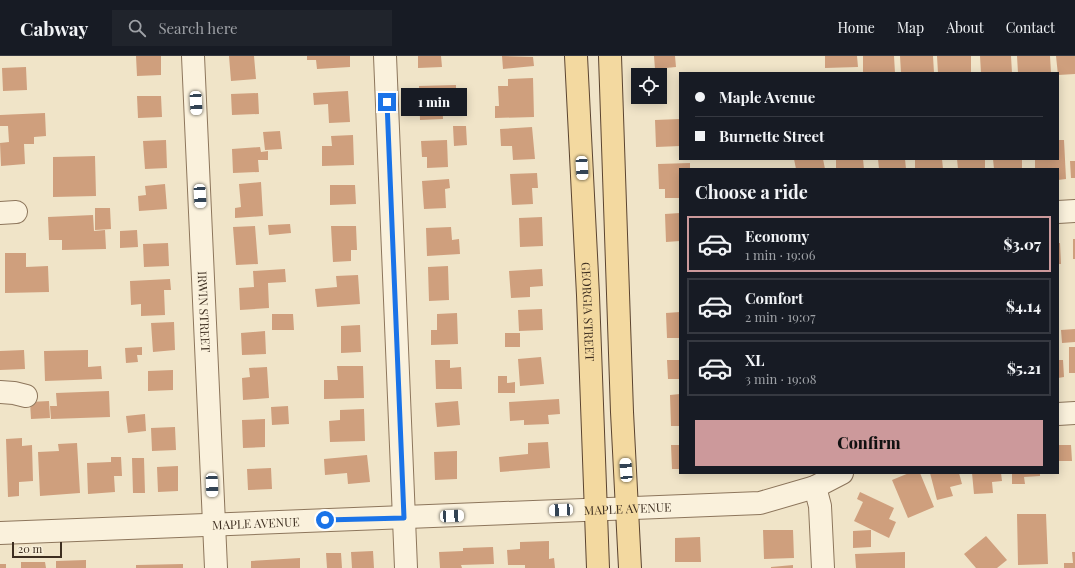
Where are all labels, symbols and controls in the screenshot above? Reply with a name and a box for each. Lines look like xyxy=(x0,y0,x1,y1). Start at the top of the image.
search box xyxy=(112,10,392,46)
text: Cabway xyxy=(20,15,88,41)
icon: search xyxy=(126,17,148,39)
text: Search here xyxy=(158,18,238,38)
text: Home xyxy=(837,18,875,37)
text: Map xyxy=(897,18,924,37)
text: About xyxy=(946,18,984,37)
text: Contact xyxy=(1006,18,1055,37)
map controls xyxy=(631,68,667,104)
button: locate xyxy=(631,68,667,104)
text: Maple Avenue xyxy=(719,87,815,107)
callout: 1 min xyxy=(401,88,467,116)
car xyxy=(189,91,203,115)
route end xyxy=(378,93,396,111)
text: 1 min xyxy=(418,93,450,110)
text: Burnette Street xyxy=(719,126,824,146)
car xyxy=(575,156,589,180)
text: Choose a ride xyxy=(695,180,808,204)
car xyxy=(193,184,207,208)
icon: car xyxy=(697,226,733,262)
text: Economy xyxy=(745,226,809,246)
text: $3.07 xyxy=(1004,234,1041,254)
text: 1 min · 19:06 xyxy=(745,246,815,263)
street label: GEORGIA STREET xyxy=(578,262,598,362)
street label: IRWIN STREET xyxy=(195,271,214,353)
icon: car xyxy=(697,288,733,324)
text: Comfort xyxy=(745,288,803,308)
text: $4.14 xyxy=(1006,296,1041,316)
text: 2 min · 19:07 xyxy=(745,308,815,325)
icon: car xyxy=(697,350,733,386)
text: XL xyxy=(745,350,765,370)
text: $5.21 xyxy=(1007,358,1041,378)
text: 3 min · 19:08 xyxy=(745,370,817,387)
button: Confirm xyxy=(695,420,1043,466)
car xyxy=(619,458,633,482)
car xyxy=(206,473,218,497)
street label: MAPLE AVENUE xyxy=(583,499,672,518)
car xyxy=(549,503,573,517)
car xyxy=(440,509,464,523)
route start xyxy=(316,511,334,529)
street label: MAPLE AVENUE xyxy=(212,513,300,533)
scale bar xyxy=(12,540,62,559)
text: 20 m xyxy=(18,541,42,556)

